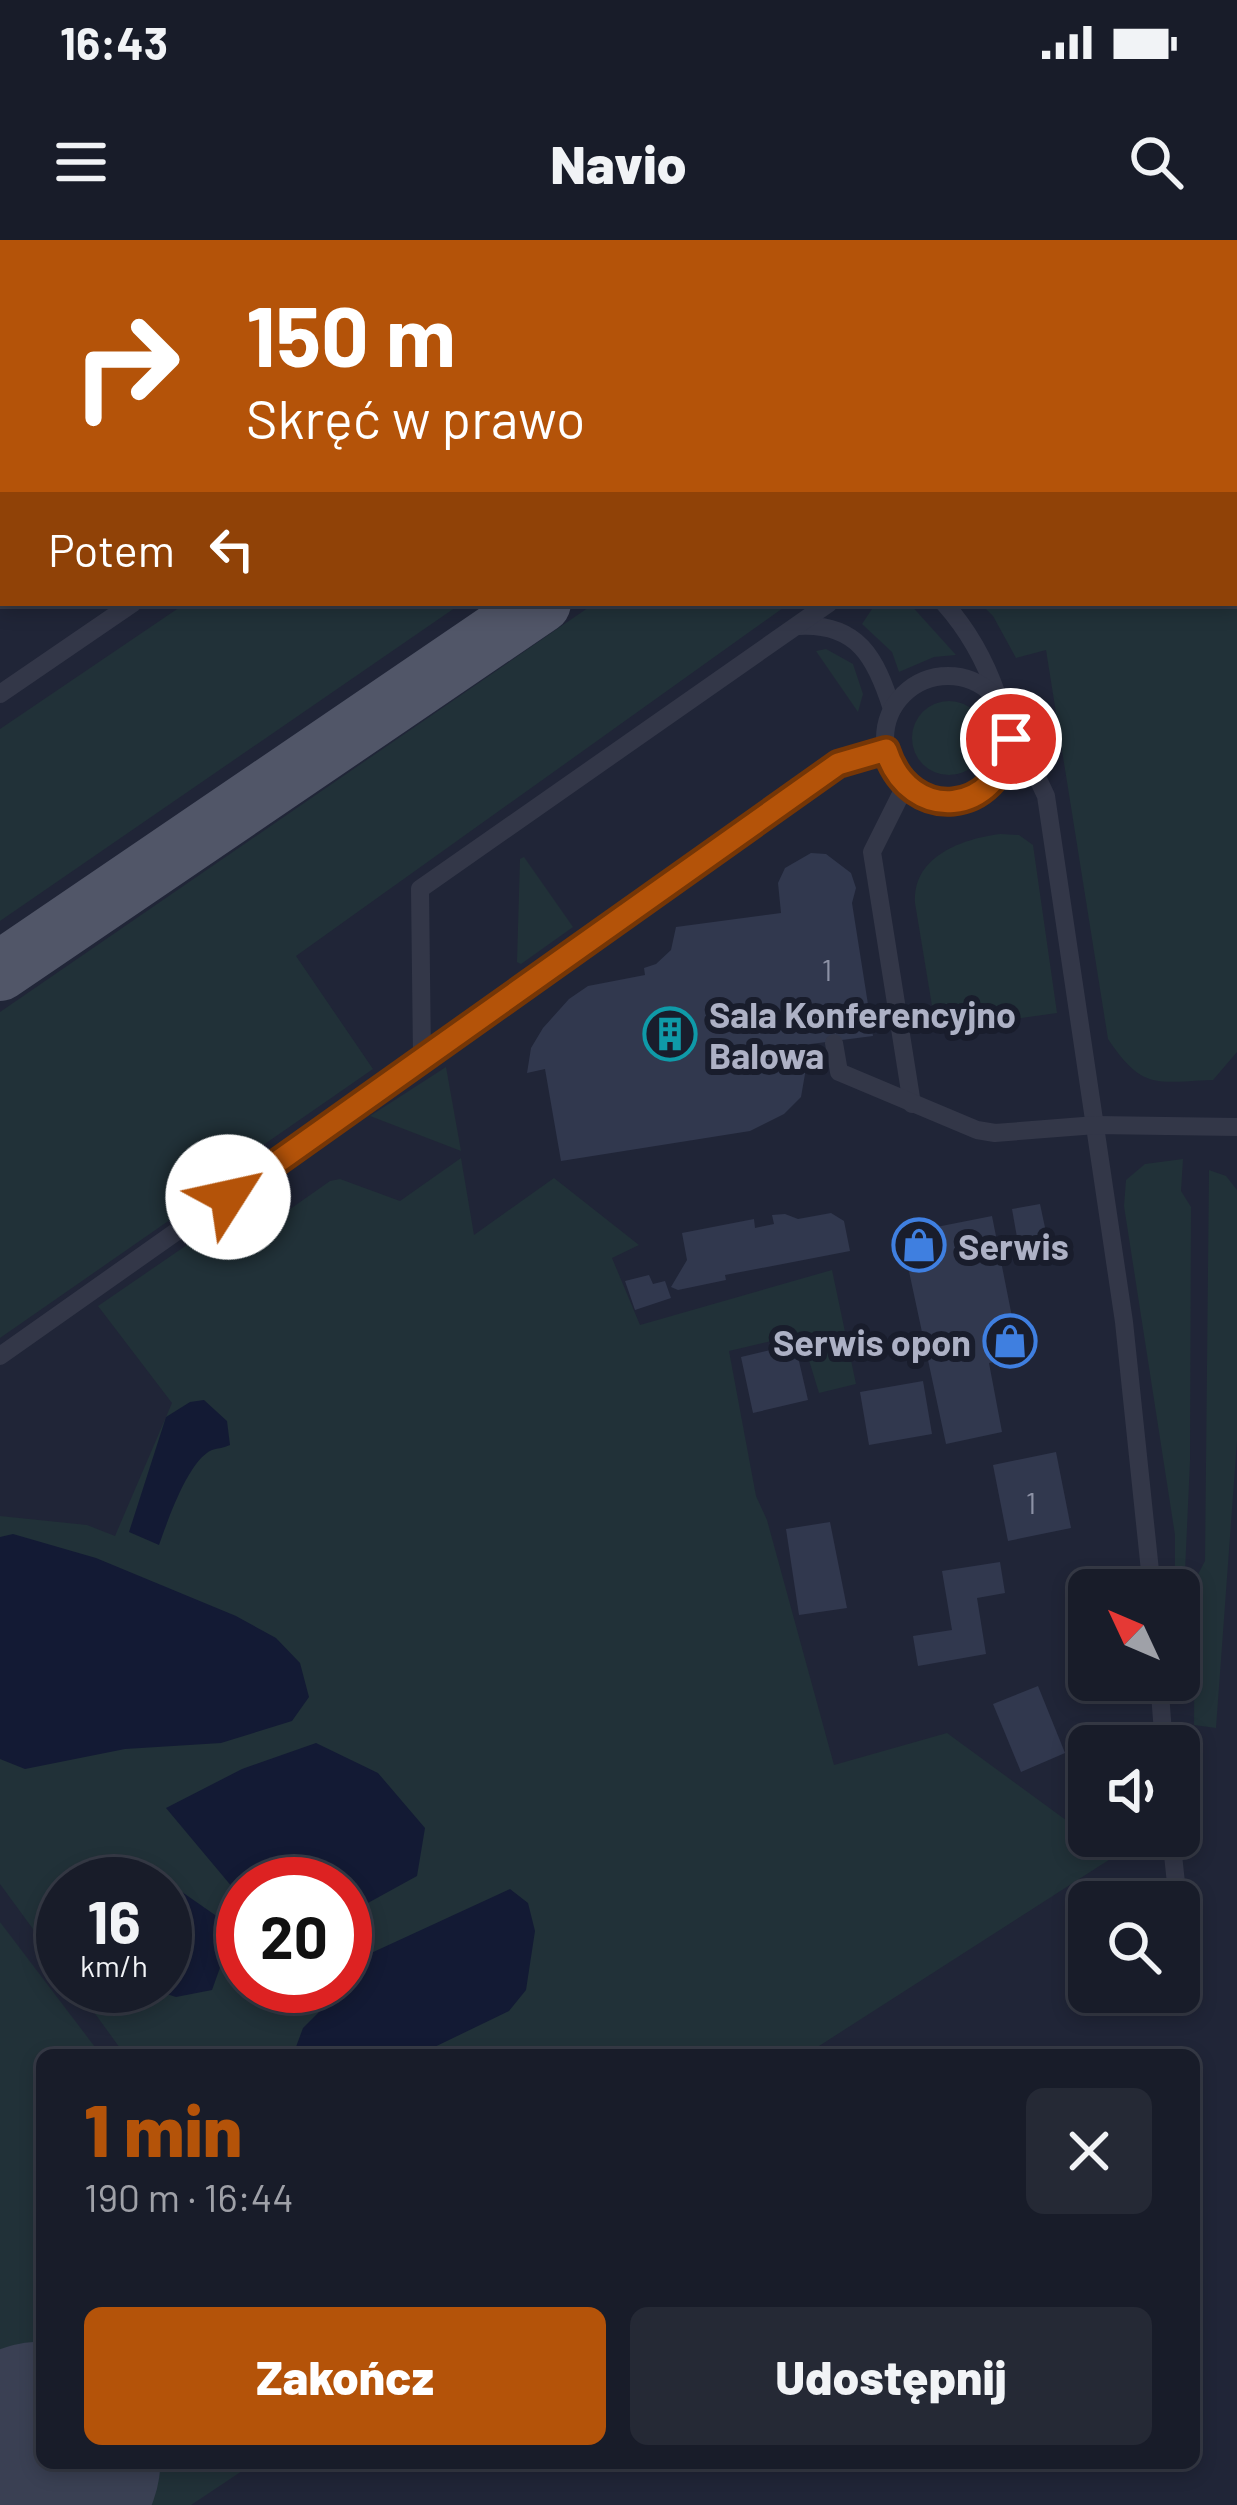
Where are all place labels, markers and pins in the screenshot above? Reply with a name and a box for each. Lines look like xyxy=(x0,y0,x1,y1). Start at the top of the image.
pin xyxy=(960,688,1062,790)
place label: Sala Konferencyjno Balowa xyxy=(709,992,1016,1076)
building icon: Sala Konferencyjno Balowa xyxy=(642,1006,698,1062)
shop icon: Serwis xyxy=(891,1217,947,1273)
place label: Serwis xyxy=(958,1224,1069,1267)
shop icon: Serwis opon xyxy=(982,1313,1038,1369)
place label: Serwis opon xyxy=(773,1320,971,1363)

